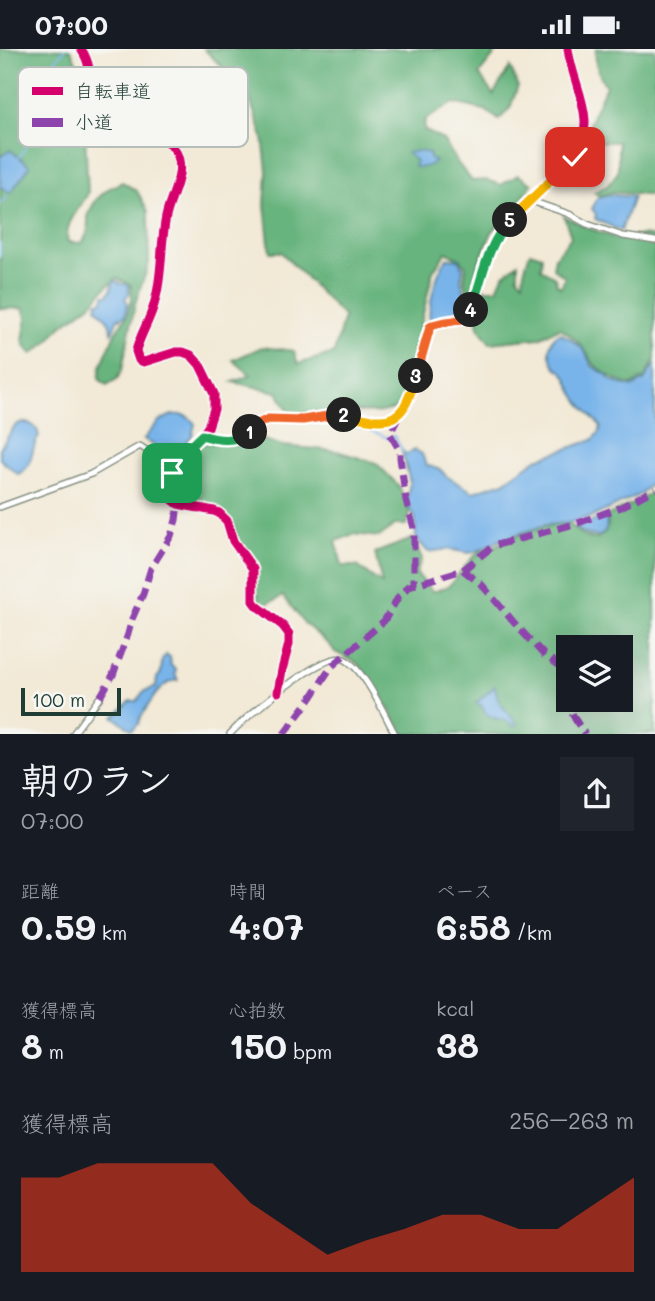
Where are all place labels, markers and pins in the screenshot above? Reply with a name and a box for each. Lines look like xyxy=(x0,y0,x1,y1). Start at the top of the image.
pin xyxy=(545,127,605,187)
pin: 5 xyxy=(492,203,528,237)
pin: 4 xyxy=(454,293,489,327)
pin: 3 xyxy=(398,359,434,393)
pin: 2 xyxy=(326,397,362,433)
pin: 1 xyxy=(232,415,268,449)
pin xyxy=(142,443,202,503)

